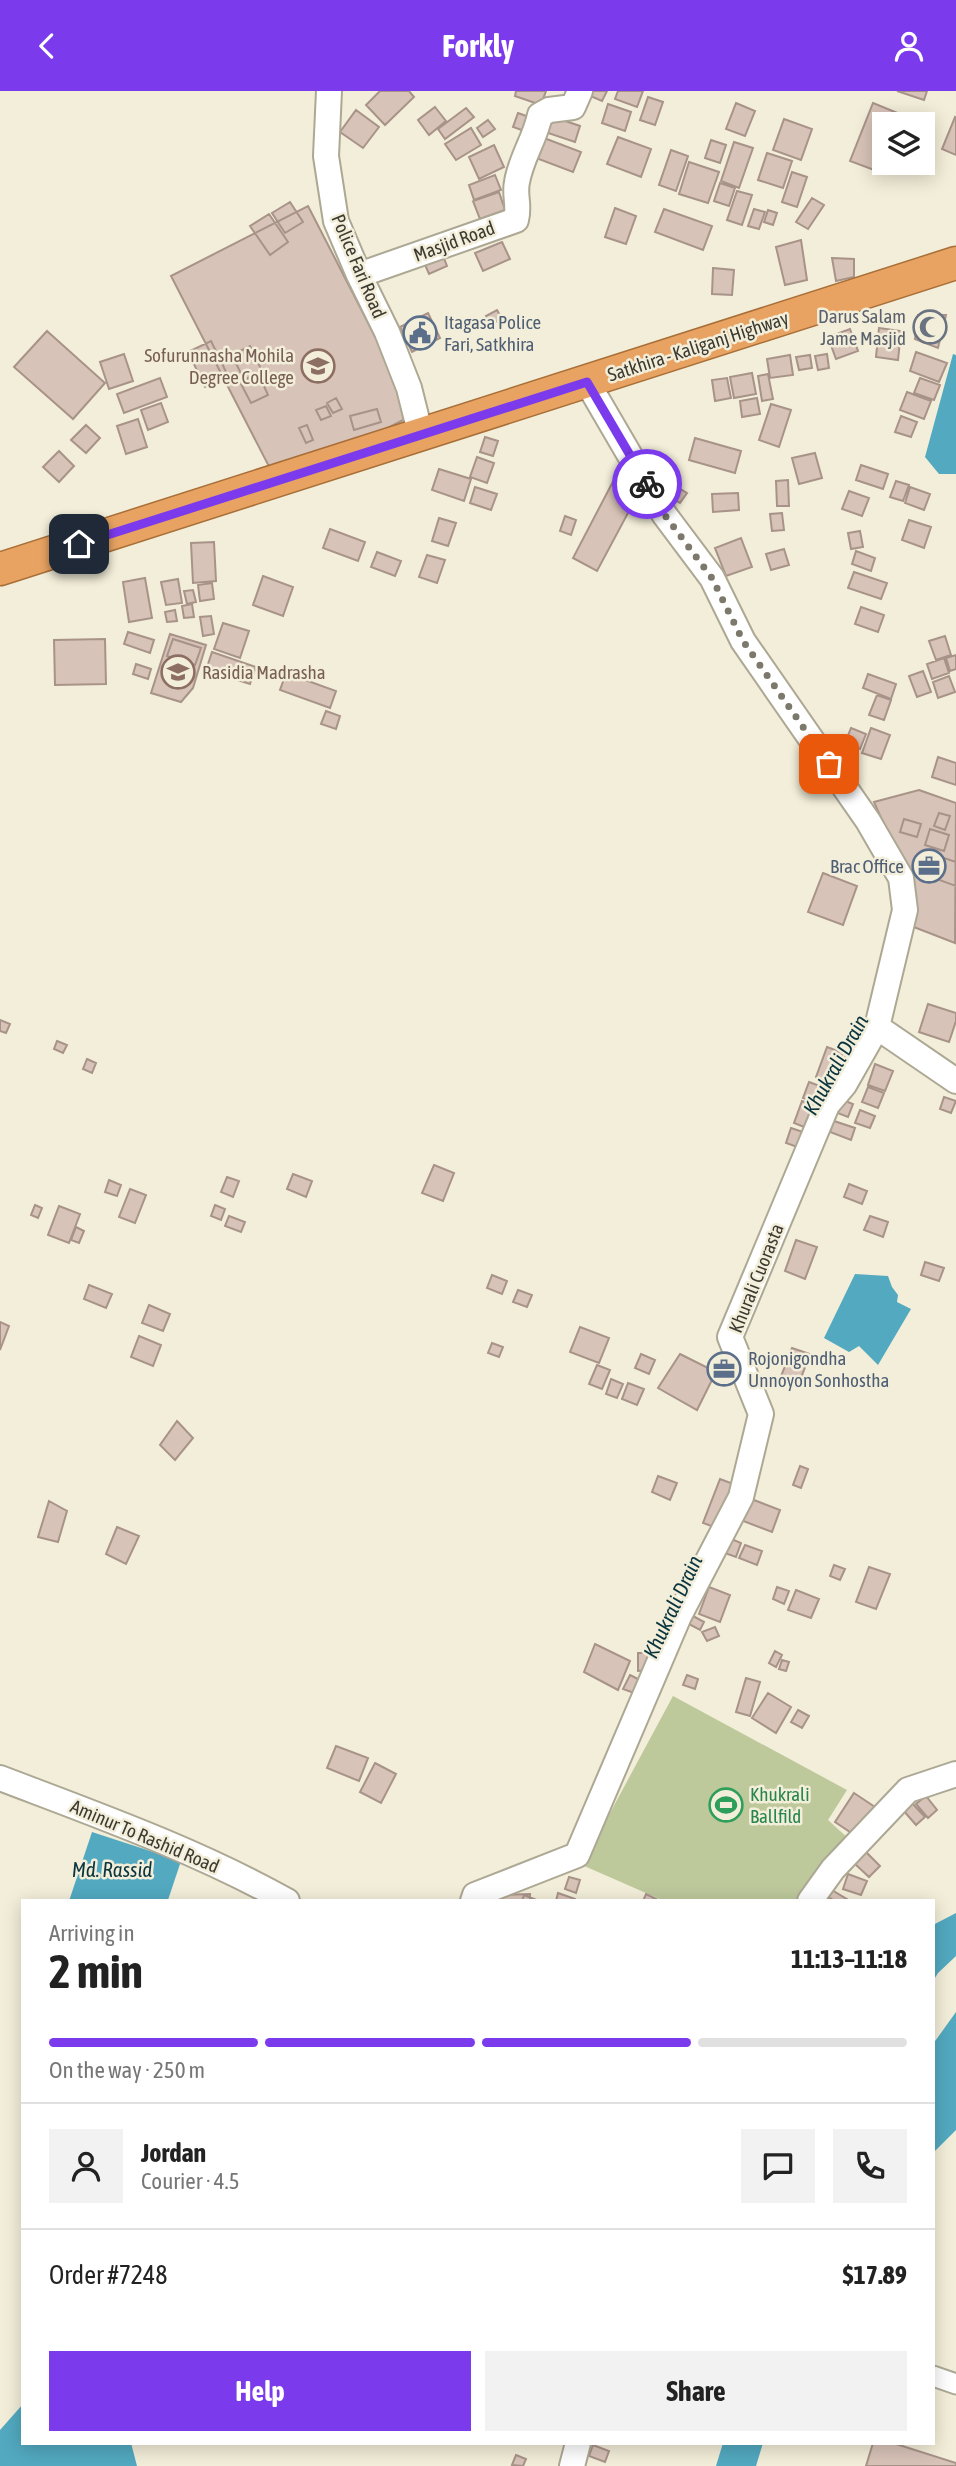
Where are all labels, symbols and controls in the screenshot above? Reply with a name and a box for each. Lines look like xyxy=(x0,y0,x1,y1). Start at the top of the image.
icon: back xyxy=(28,27,66,65)
text: Forkly xyxy=(442,27,514,64)
icon: person xyxy=(890,27,928,65)
map controls xyxy=(872,112,935,175)
button: layers xyxy=(872,112,935,175)
street label: Police Fari Road xyxy=(327,211,391,321)
street label: Masjid Road xyxy=(410,216,498,266)
place label: Darus Salam Jame Masjid xyxy=(818,305,906,349)
street label: Satkhira - Kaliganj Highway xyxy=(605,306,791,386)
mosque icon: Darus Salam Jame Masjid xyxy=(911,308,949,346)
place label: Itagasa Police Fari, Satkhira xyxy=(444,311,541,355)
public building icon: Itagasa Police Fari, Satkhira xyxy=(401,314,439,352)
place label: Sofurunnasha Mohila Degree College xyxy=(144,344,294,388)
school or university icon: Sofurunnasha Mohila Degree College xyxy=(299,347,337,385)
courier xyxy=(612,449,682,519)
icon: bike xyxy=(628,465,666,503)
pin xyxy=(49,514,109,574)
icon: home xyxy=(60,525,98,563)
school or university icon: Rasidia Madrasha xyxy=(159,653,197,691)
place label: Rasidia Madrasha xyxy=(202,661,326,683)
pin xyxy=(799,734,859,794)
icon: bag xyxy=(810,745,848,783)
office icon: Brac Office xyxy=(910,847,948,885)
place label: Brac Office xyxy=(830,855,904,877)
water label: Khukrali Drain xyxy=(798,1010,872,1119)
street label: Khurali Cuorasta xyxy=(724,1220,788,1336)
place label: Rojonigondha Unnoyon Sonhostha xyxy=(748,1347,889,1391)
office icon: Rojonigondha Unnoyon Sonhostha xyxy=(705,1350,743,1388)
water label: Khukrali Drain xyxy=(638,1551,706,1662)
place label: Khukrali Ballfild xyxy=(750,1783,810,1827)
sports icon: Khukrali Ballfild xyxy=(707,1786,745,1824)
street label: Aminur To Rashid Road xyxy=(67,1795,223,1877)
water label: Md. Rassid xyxy=(72,1857,152,1881)
text: Arriving in xyxy=(49,1920,135,1946)
text: 11:13–11:18 xyxy=(791,1944,907,1974)
text: 2 min xyxy=(49,1945,143,1998)
text: On the way · 250 m xyxy=(49,2057,205,2083)
button: person xyxy=(49,2129,123,2203)
button: chat xyxy=(741,2129,815,2203)
button: phone xyxy=(833,2129,907,2203)
text: Jordan xyxy=(141,2138,206,2168)
text: Courier · 4.5 xyxy=(141,2168,240,2194)
text: Order #7248 xyxy=(49,2260,168,2290)
text: $17.89 xyxy=(843,2260,907,2290)
button: Help xyxy=(49,2351,471,2431)
button: Share xyxy=(485,2351,907,2431)

